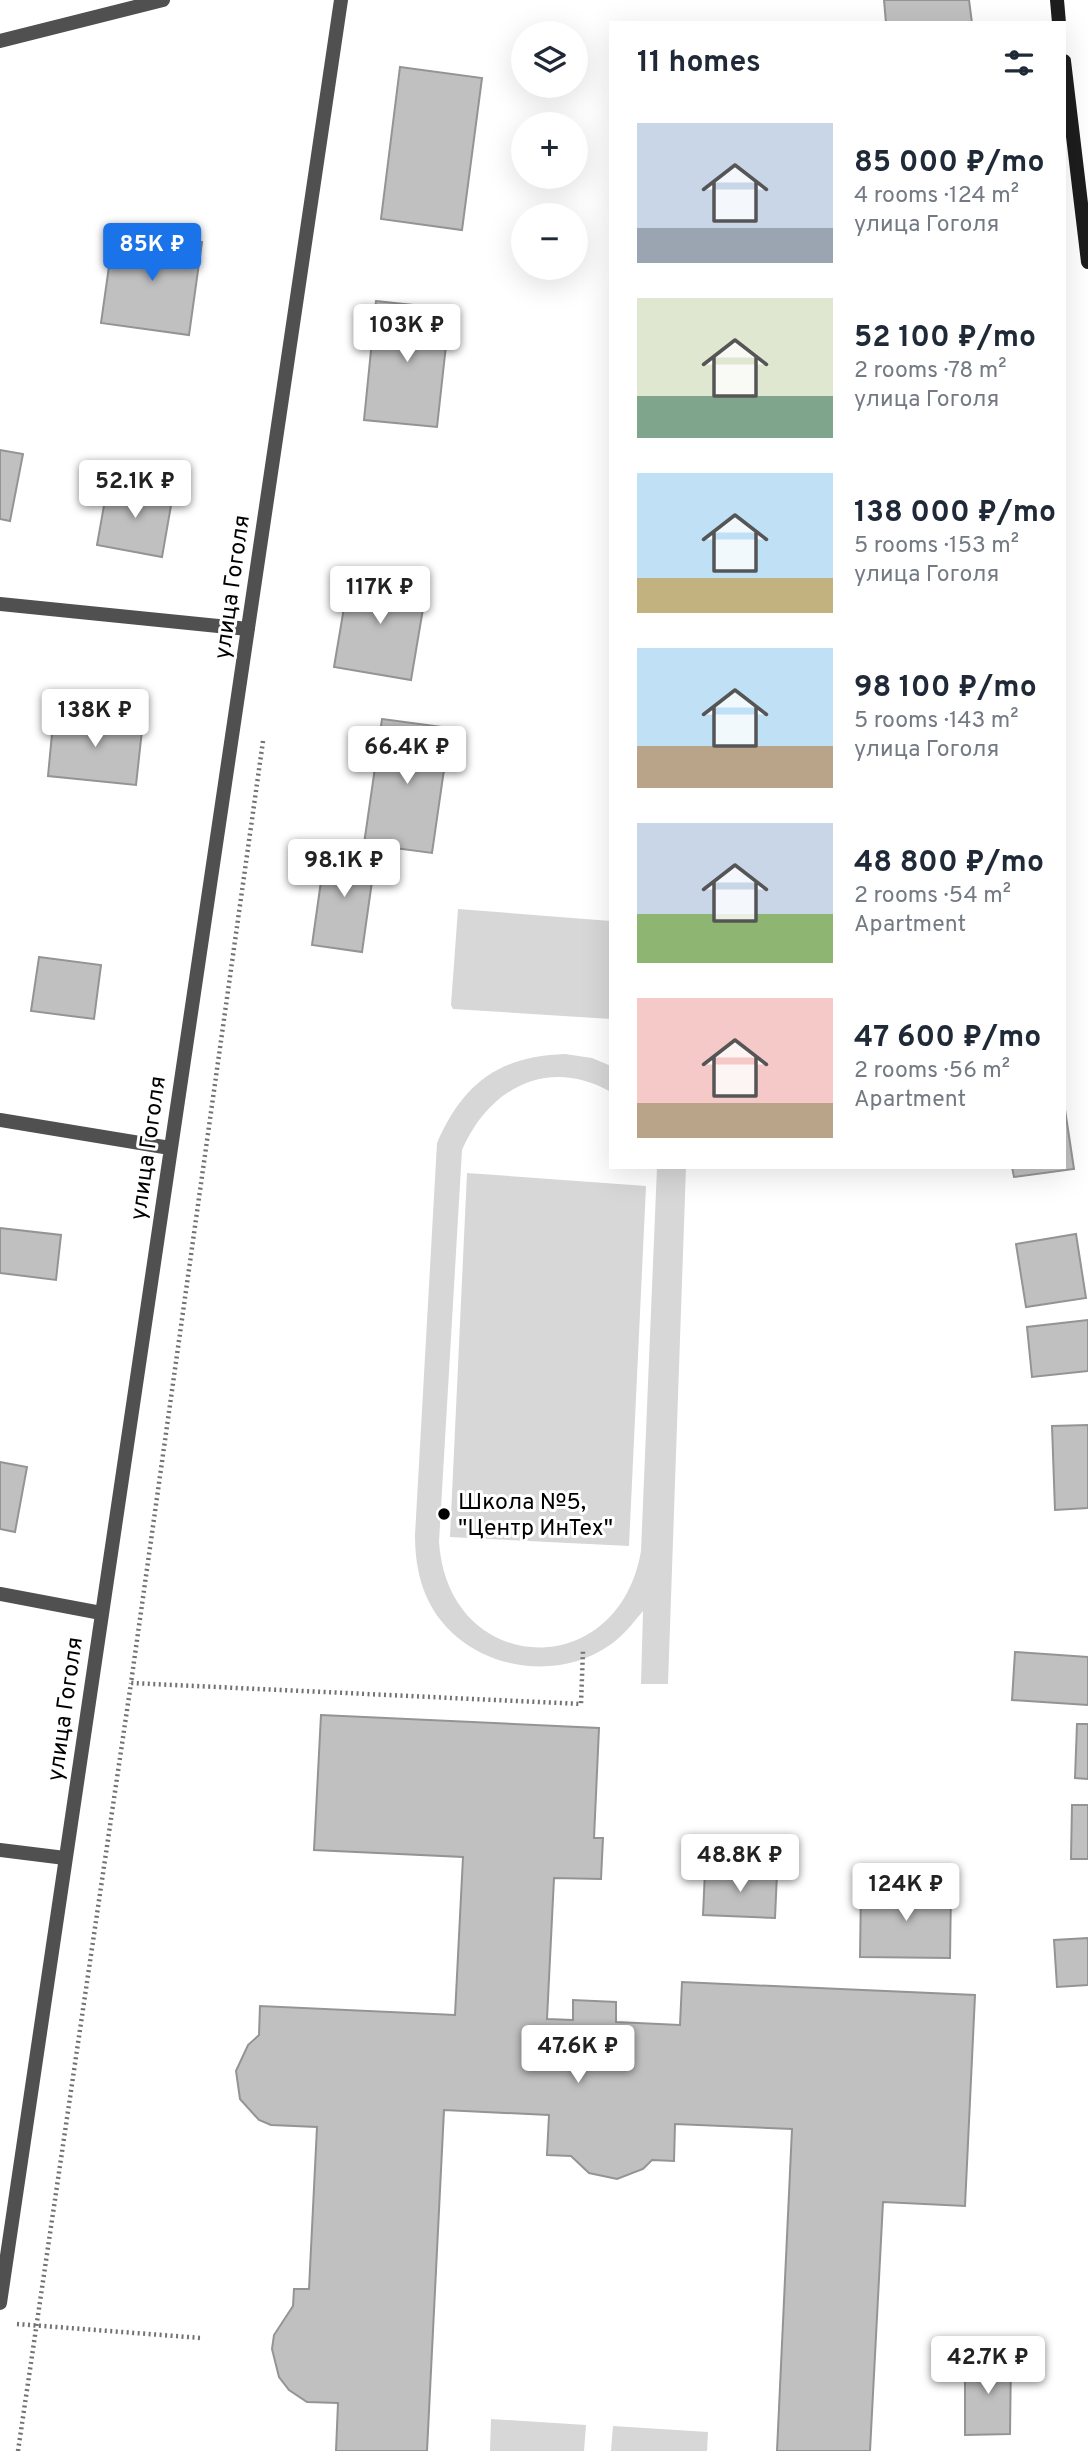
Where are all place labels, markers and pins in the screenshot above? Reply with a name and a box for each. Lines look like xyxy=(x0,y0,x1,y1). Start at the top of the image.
pin: 85K ₽ xyxy=(103,224,201,283)
pin: 103K ₽ xyxy=(350,304,464,364)
pin: 52.1K ₽ xyxy=(70,461,200,520)
pin: 117K ₽ xyxy=(323,566,437,626)
pin: 138K ₽ xyxy=(38,690,152,749)
pin: 66.4K ₽ xyxy=(342,726,472,786)
pin: 98.1K ₽ xyxy=(279,839,409,899)
place label: Школа №5, "Центр ИнТех" xyxy=(458,1489,613,1544)
marker: Школа №5, "Центр ИнТех" xyxy=(436,1506,452,1522)
pin: 48.8K ₽ xyxy=(675,1834,805,1894)
pin: 124K ₽ xyxy=(849,1864,963,1923)
pin: 47.6K ₽ xyxy=(513,2025,643,2085)
pin: 42.7K ₽ xyxy=(923,2336,1053,2396)

